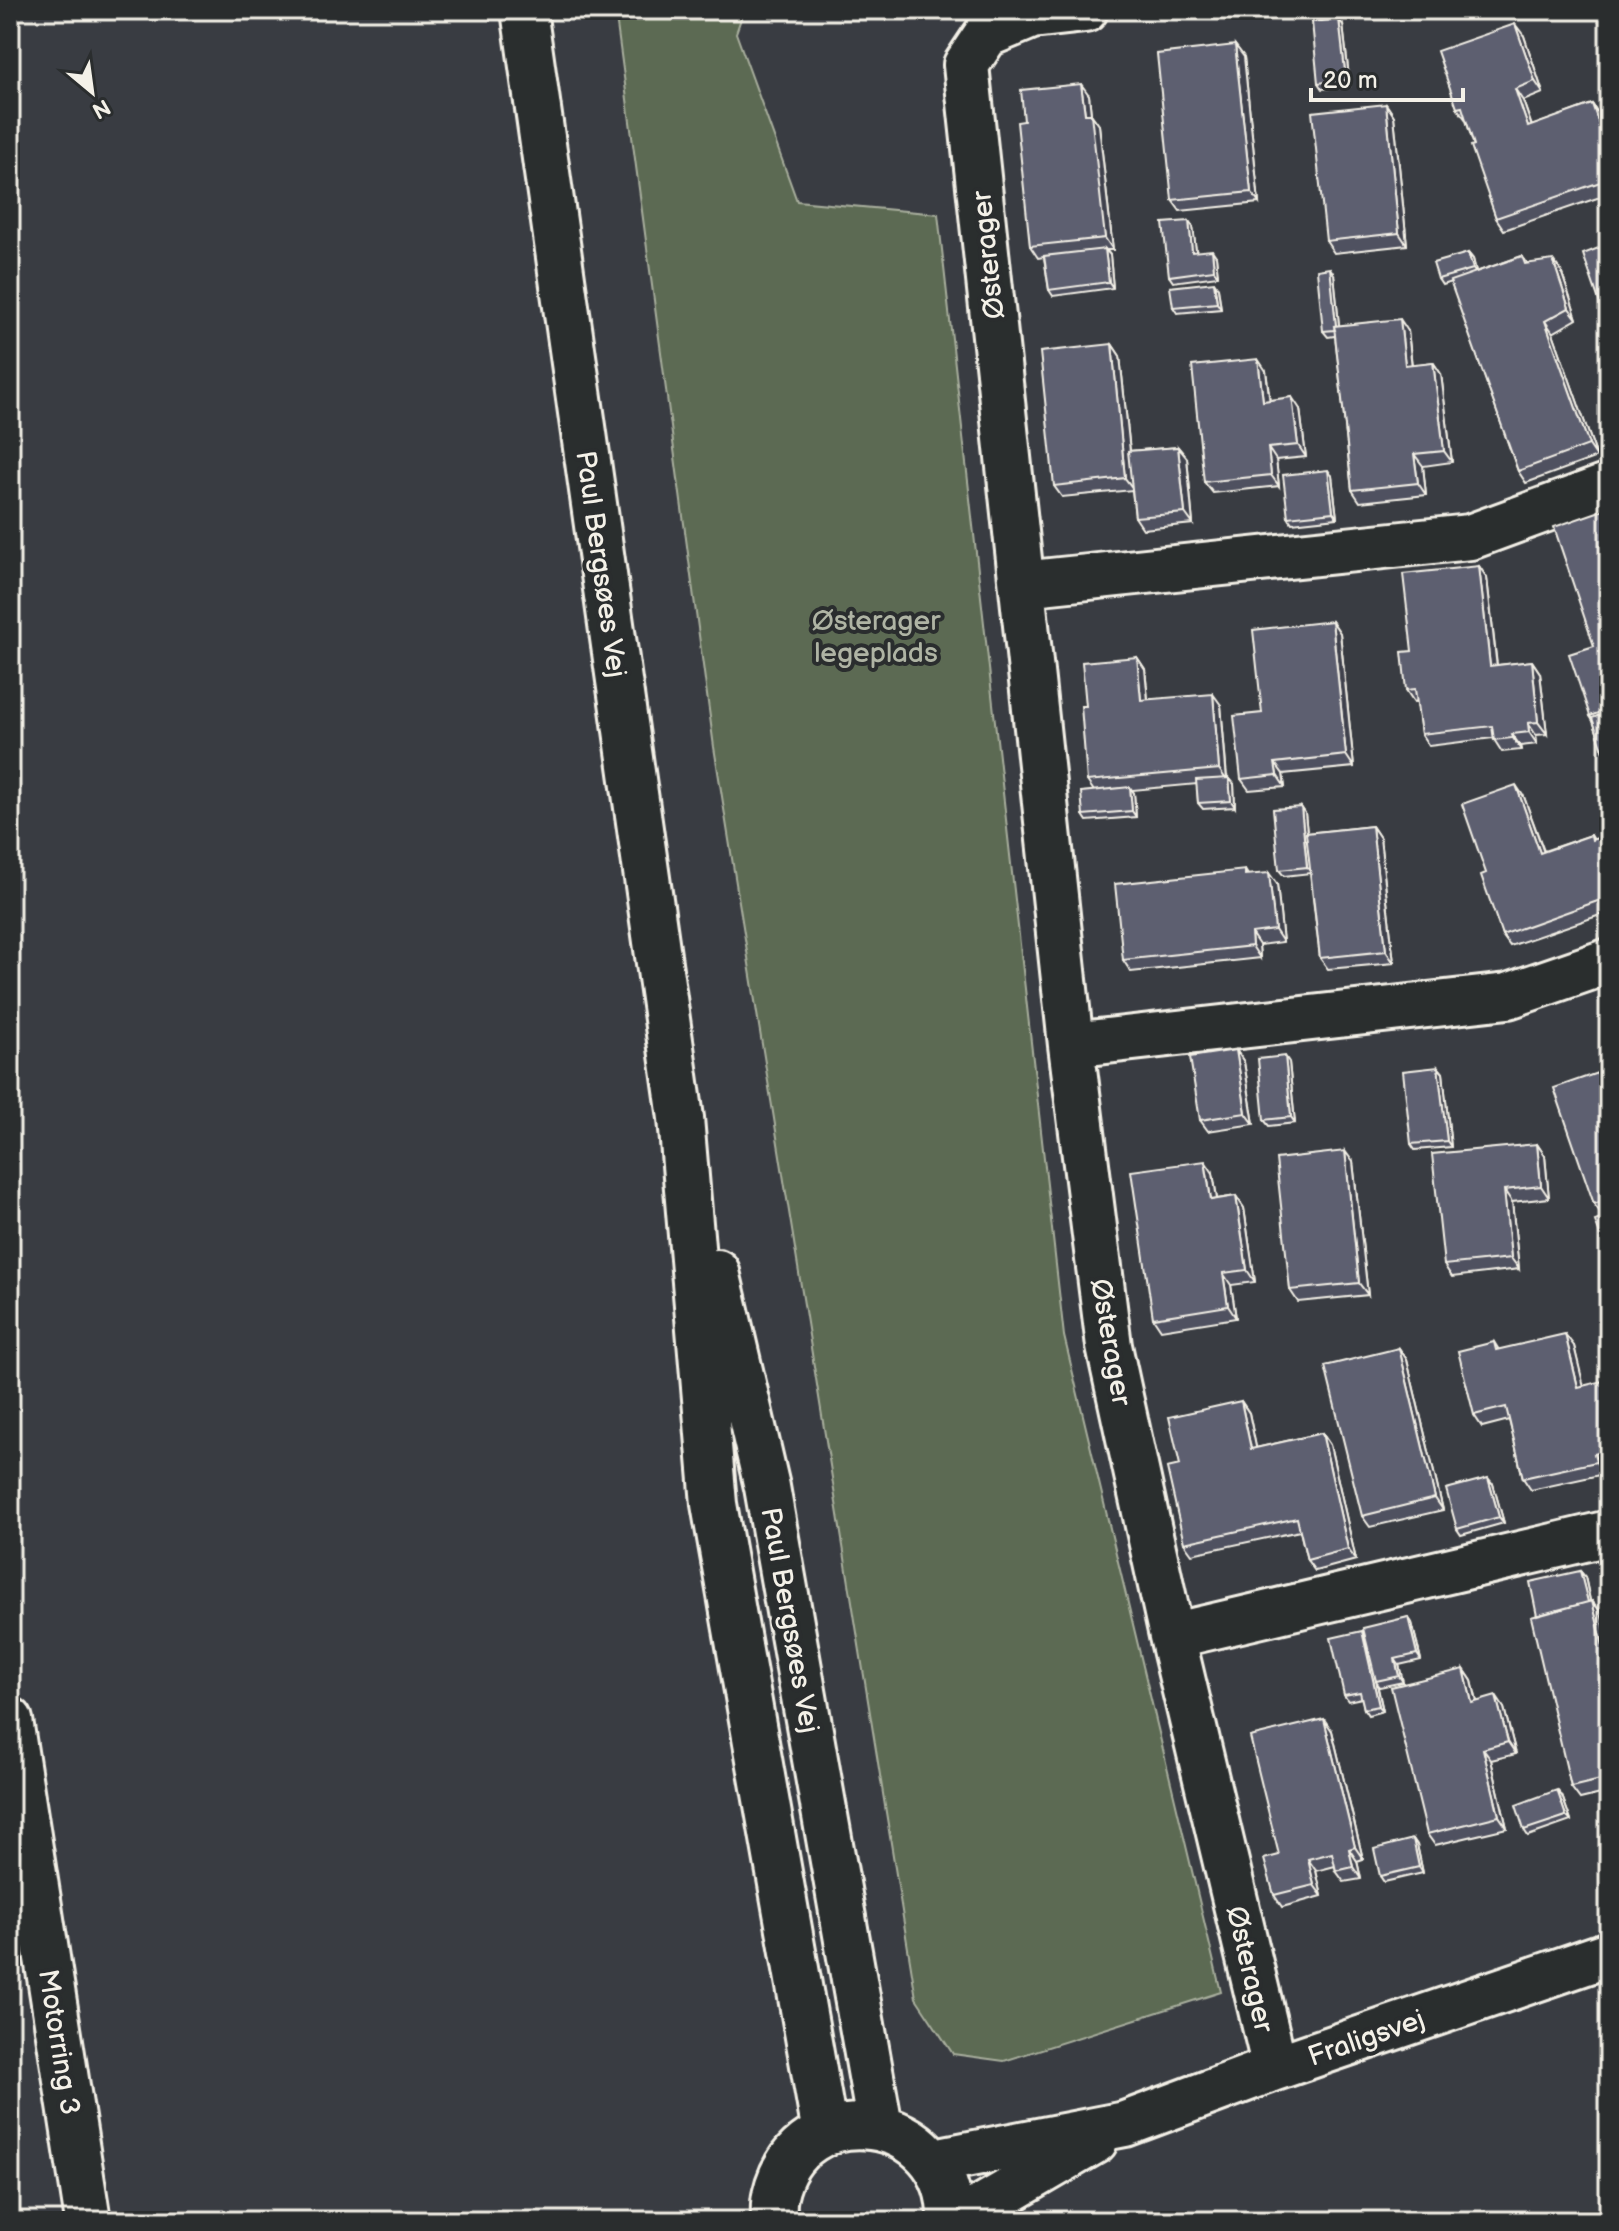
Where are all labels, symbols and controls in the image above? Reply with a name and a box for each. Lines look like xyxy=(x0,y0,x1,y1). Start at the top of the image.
north arrow xyxy=(52,52,132,132)
scale bar xyxy=(1311,52,1463,102)
text: 20 m xyxy=(1323,66,1378,95)
text: N xyxy=(87,92,115,124)
street label: Østerager xyxy=(965,188,1012,320)
street label: Paul Bergsøes Vej xyxy=(568,449,633,680)
park label: Østerager legeplads xyxy=(812,605,941,670)
street label: Østerager xyxy=(1083,1276,1138,1409)
street label: Paul Bergsøes Vej xyxy=(753,1505,826,1736)
street label: Østerager xyxy=(1219,1903,1280,2037)
street label: Motorring 3 xyxy=(31,1967,86,2117)
street label: Fraligsvej xyxy=(1304,2003,1429,2074)

